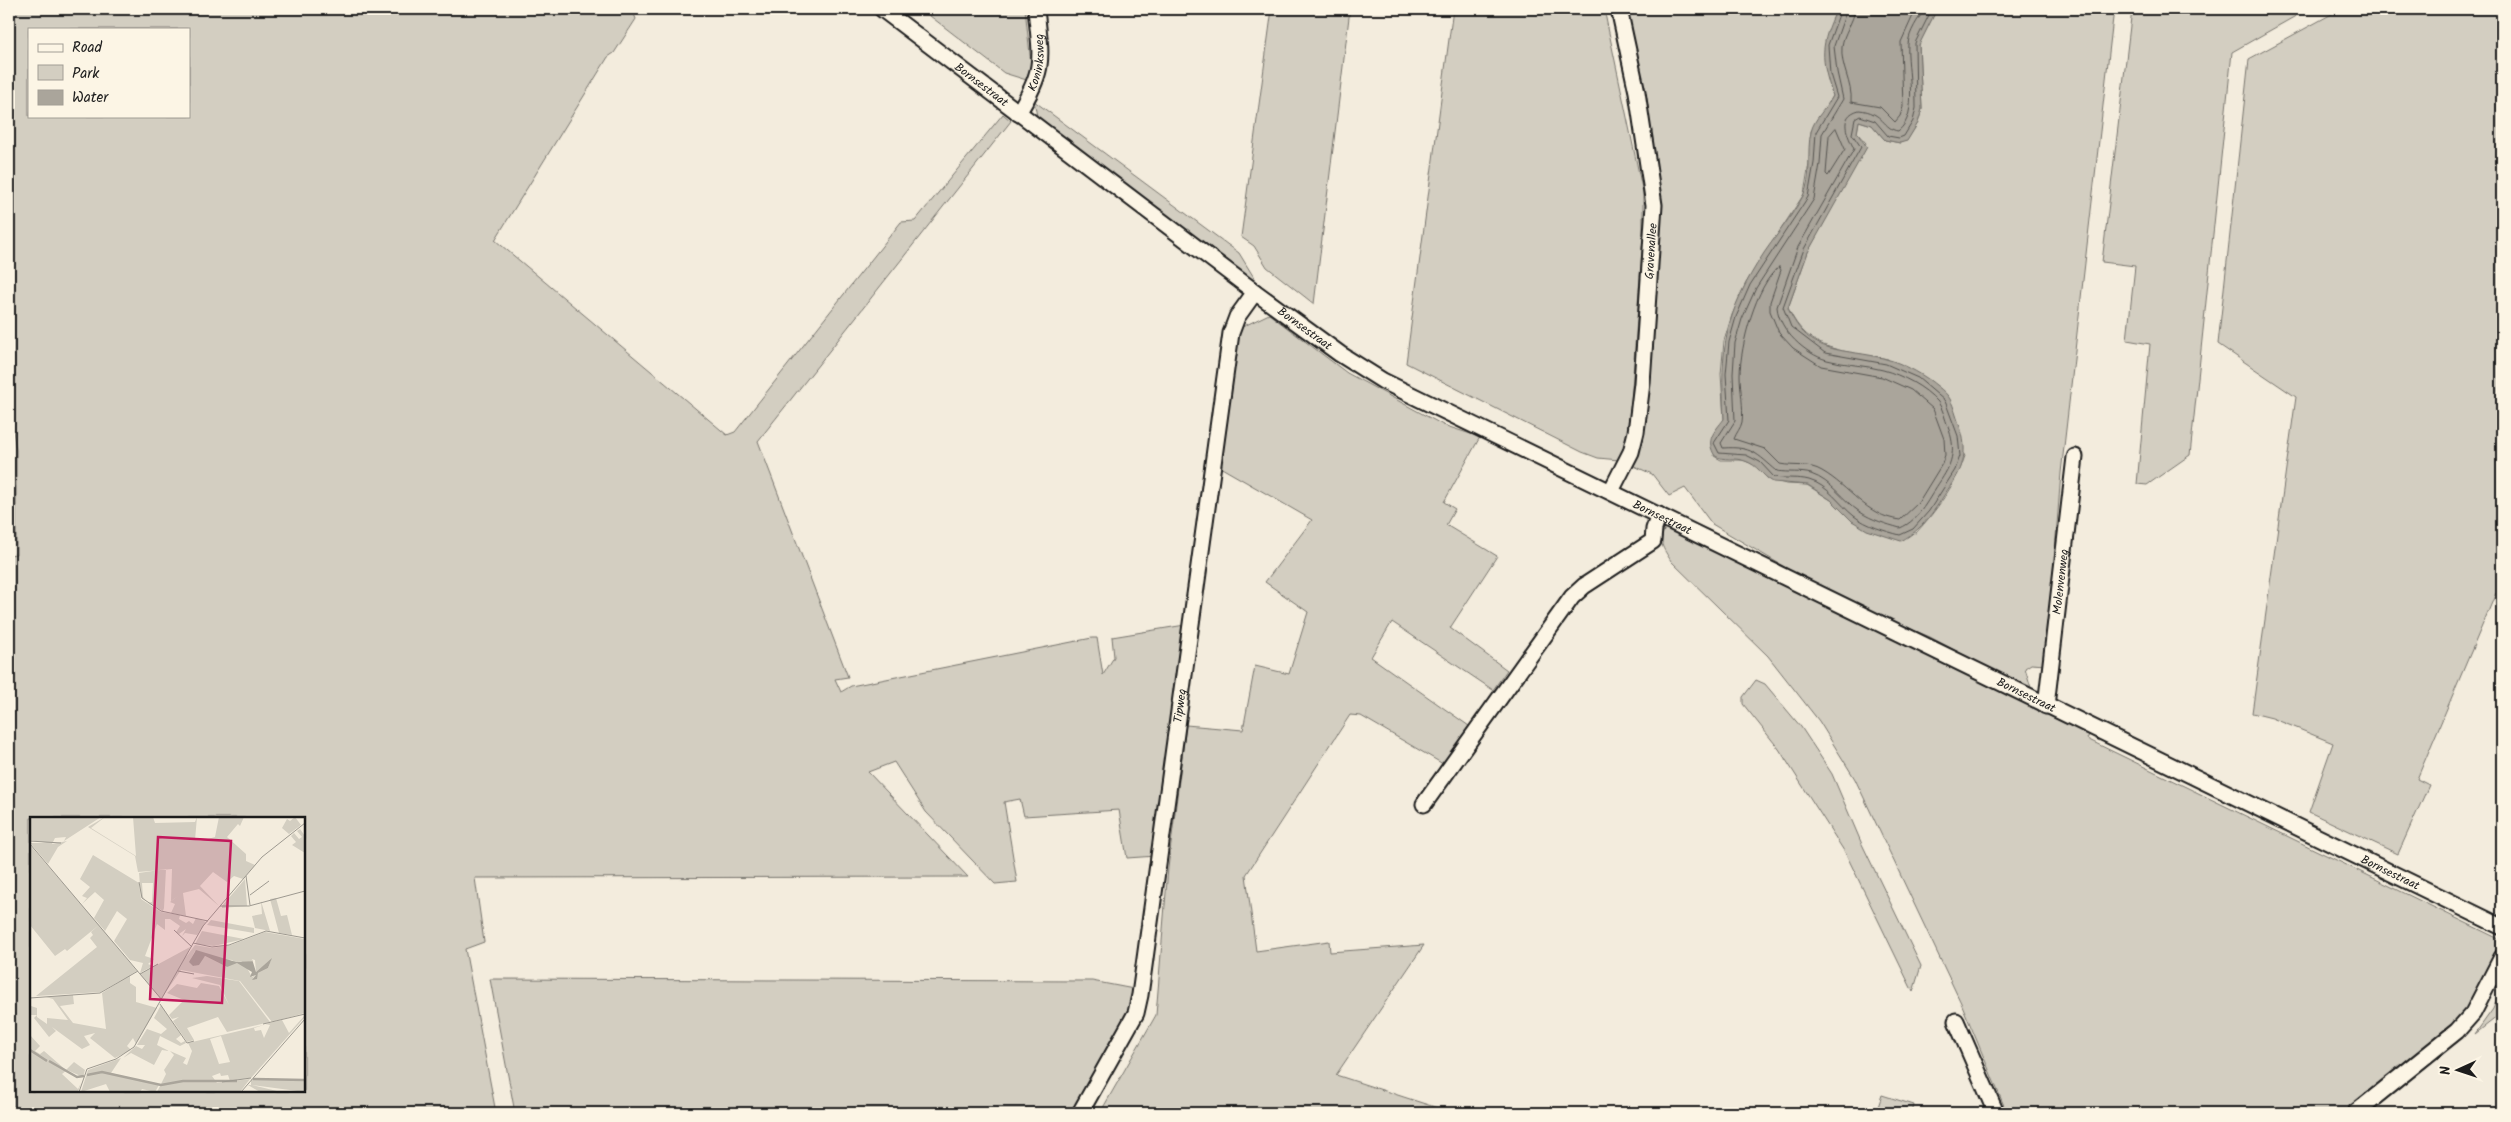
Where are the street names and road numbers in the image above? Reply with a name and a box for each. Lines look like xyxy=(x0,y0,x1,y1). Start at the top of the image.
street label: Koninksweg xyxy=(1023,33,1050,94)
street label: Bornsestraat xyxy=(950,58,1013,112)
street label: Gravenallee xyxy=(1640,222,1663,280)
street label: Bornsestraat xyxy=(1273,302,1336,355)
street label: Bornsestraat xyxy=(1629,495,1695,540)
street label: Molenvenweg xyxy=(2048,548,2074,616)
street label: Bornsestraat xyxy=(1993,673,2059,718)
street label: Tipweg xyxy=(1169,687,1192,724)
street label: Bornsestraat xyxy=(2357,850,2423,896)

